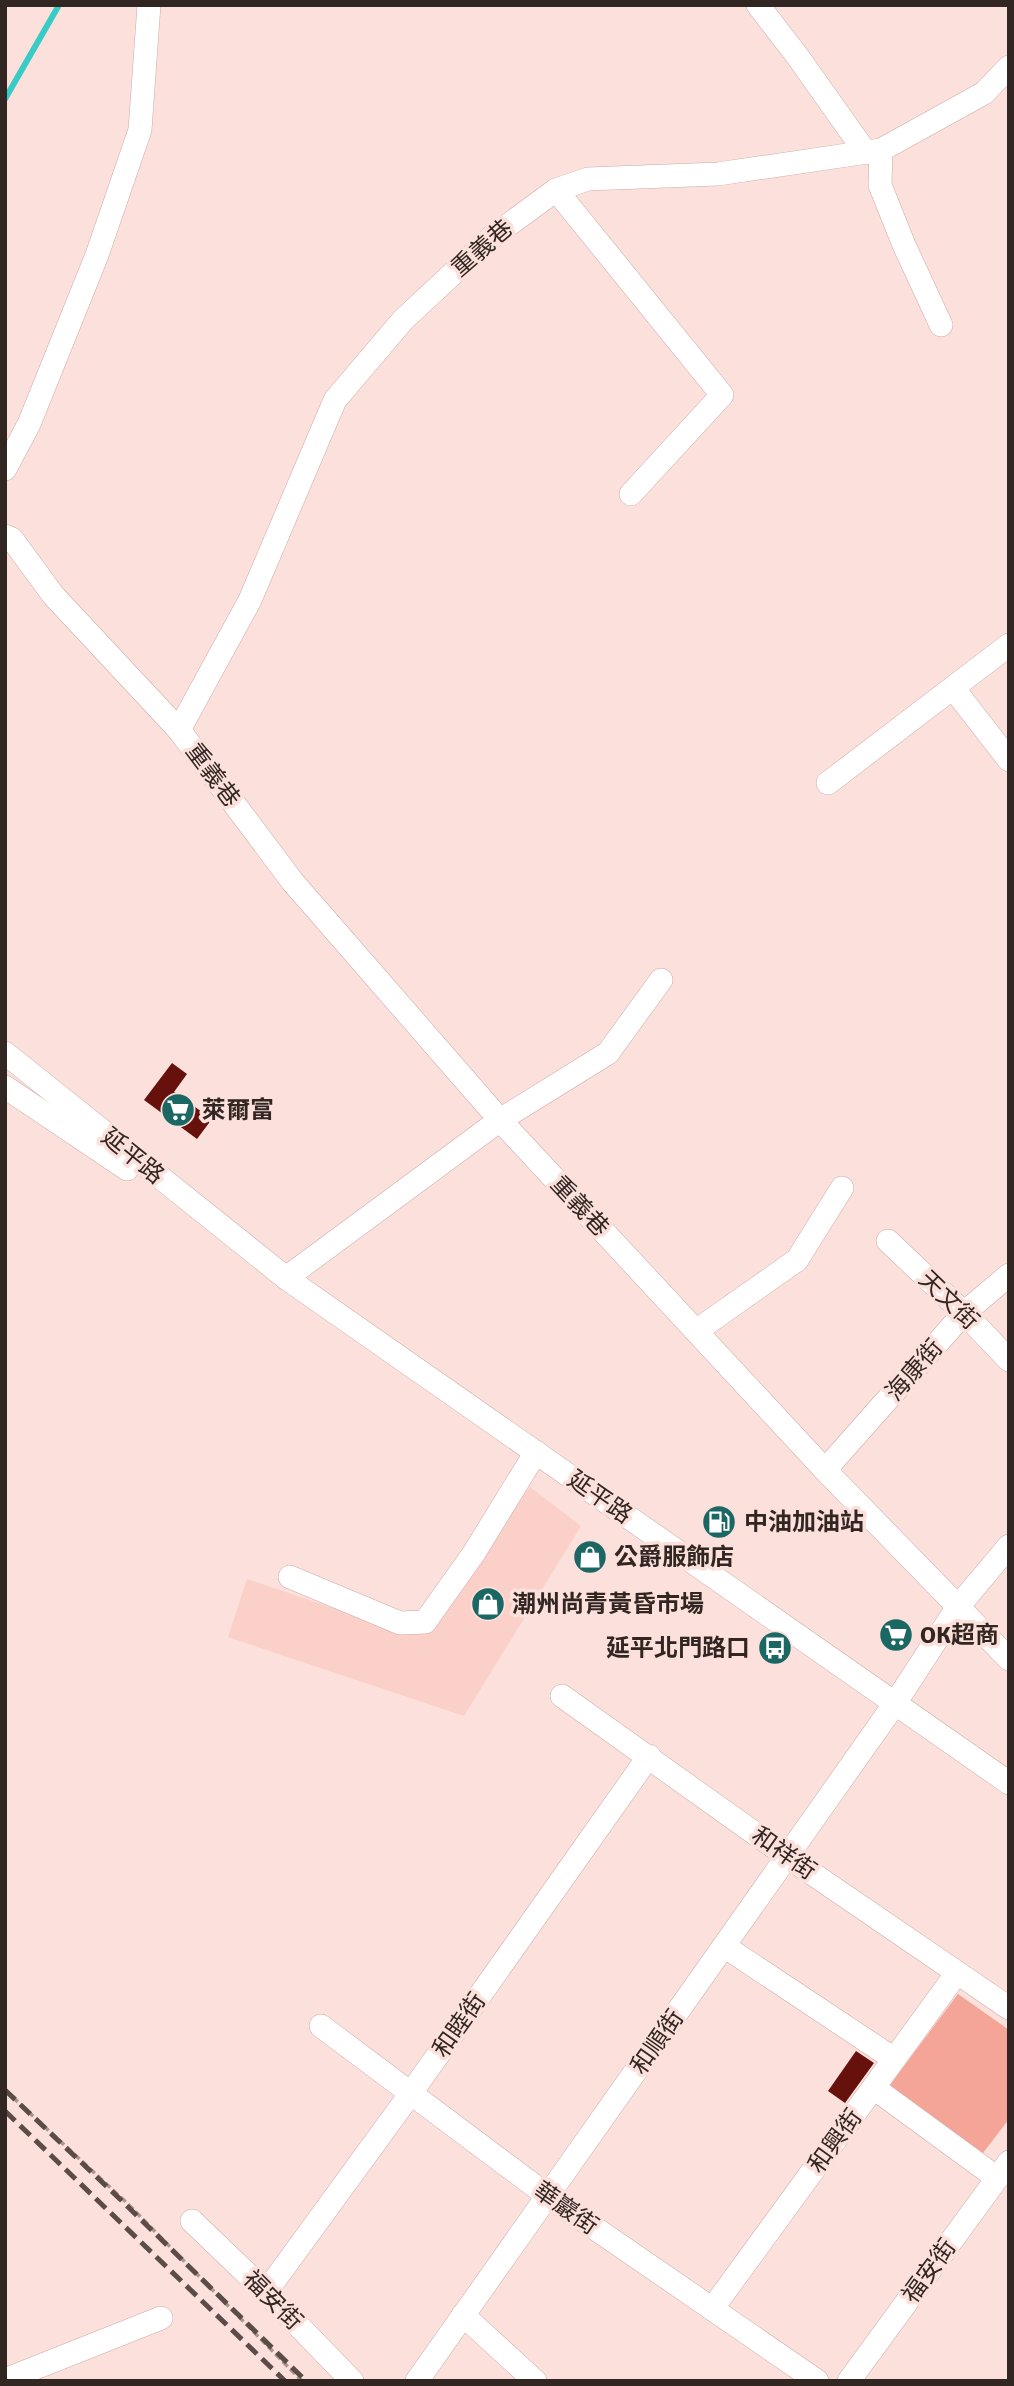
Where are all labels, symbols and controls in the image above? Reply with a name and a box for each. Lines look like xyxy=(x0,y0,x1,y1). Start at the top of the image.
street label: 重義巷 xyxy=(445,213,519,283)
street label: 重義巷 xyxy=(179,737,247,813)
supermarket icon: 萊爾富 xyxy=(159,1091,197,1129)
place label: 萊爾富 xyxy=(202,1095,274,1125)
street label: 延平路 xyxy=(96,1122,170,1190)
street label: 重義巷 xyxy=(544,1169,616,1243)
street label: 天文街 xyxy=(913,1264,985,1336)
street label: 海康街 xyxy=(879,1333,949,1407)
street label: 延平路 xyxy=(562,1464,638,1530)
fuel station icon: 中油加油站 xyxy=(700,1503,738,1541)
place label: 中油加油站 xyxy=(744,1507,864,1537)
shop icon: 公爵服飾店 xyxy=(571,1538,609,1576)
place label: 公爵服飾店 xyxy=(614,1542,734,1572)
shop icon: 潮州尚青黃昏市場 xyxy=(469,1585,507,1623)
place label: 潮州尚青黃昏市場 xyxy=(512,1589,704,1619)
supermarket icon: OK超商 xyxy=(877,1616,915,1654)
place label: OK超商 xyxy=(920,1620,999,1650)
bus stop icon: 延平北門路口 xyxy=(756,1629,794,1667)
place label: 延平北門路口 xyxy=(606,1633,750,1663)
street label: 和祥街 xyxy=(746,1820,822,1886)
street label: 和睦街 xyxy=(426,1987,492,2063)
street label: 和順街 xyxy=(624,2004,690,2080)
street label: 和興街 xyxy=(802,2103,868,2179)
street label: 華巖街 xyxy=(528,2175,604,2241)
street label: 福安街 xyxy=(896,2233,962,2309)
street label: 福安街 xyxy=(237,2264,309,2336)

